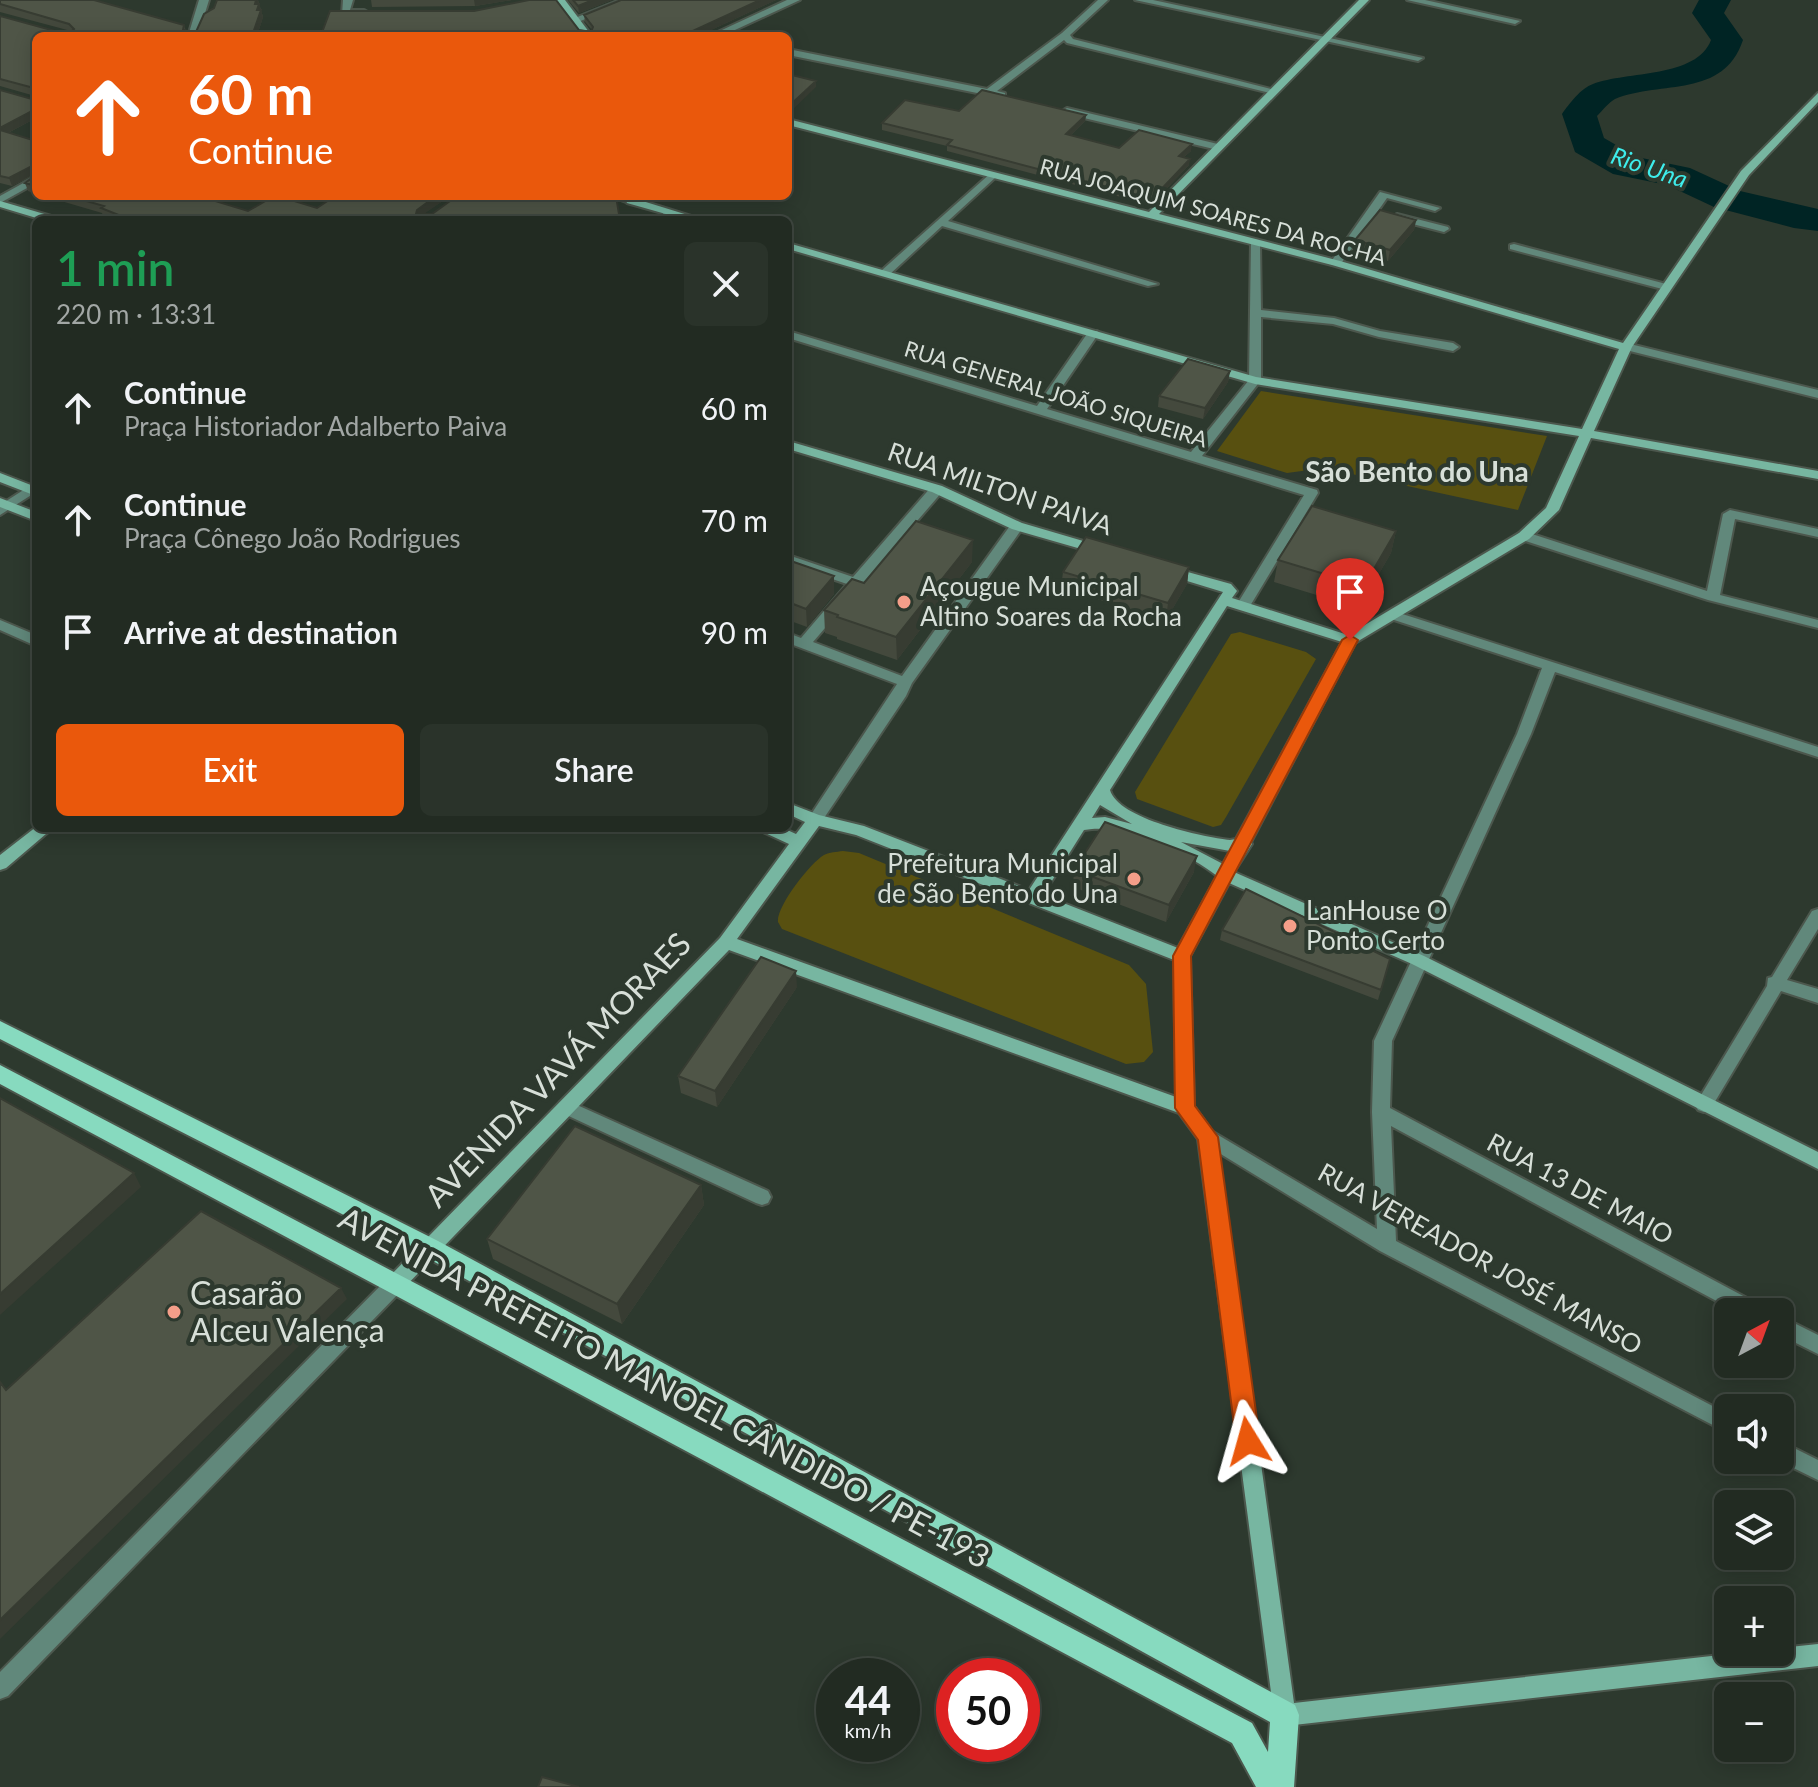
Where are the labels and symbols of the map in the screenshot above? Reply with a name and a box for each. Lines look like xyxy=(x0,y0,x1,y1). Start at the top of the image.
water label: Rio Una xyxy=(1608,140,1691,193)
street label: RUA JOAQUIM SOARES DA ROCHA xyxy=(1037,152,1389,271)
street label: RUA GENERAL JOÃO SIQUEIRA xyxy=(901,334,1211,453)
street label: RUA MILTON PAIVA xyxy=(884,435,1117,542)
district label: São Bento do Una xyxy=(1305,454,1529,488)
pin xyxy=(1316,558,1384,640)
place label: Açougue Municipal Altino Soares da Rocha xyxy=(920,570,1182,632)
marker: Açougue Municipal Altino Soares da Rocha xyxy=(895,593,913,611)
place label: Prefeitura Municipal de São Bento do Una xyxy=(877,847,1118,909)
marker: Prefeitura Municipal de São Bento do Una xyxy=(1125,870,1143,888)
place label: LanHouse O Ponto Certo xyxy=(1306,894,1448,956)
marker: LanHouse O Ponto Certo xyxy=(1281,917,1299,935)
street label: AVENIDA VAVÁ MORAES xyxy=(416,924,698,1214)
street label: RUA 13 DE MAIO xyxy=(1482,1126,1679,1251)
street label: RUA VEREADOR JOSÉ MANSO xyxy=(1313,1155,1648,1361)
street label: AVENIDA PREFEITO MANOEL CÂNDIDO / PE-193 xyxy=(333,1198,997,1576)
place label: Casarão Alceu Valença xyxy=(190,1273,385,1349)
north arrow xyxy=(1714,1298,1794,1378)
marker: Casarão Alceu Valença xyxy=(165,1303,183,1321)
position arrow xyxy=(1206,1399,1290,1483)
speed limit sign: 50 xyxy=(936,1658,1040,1762)

